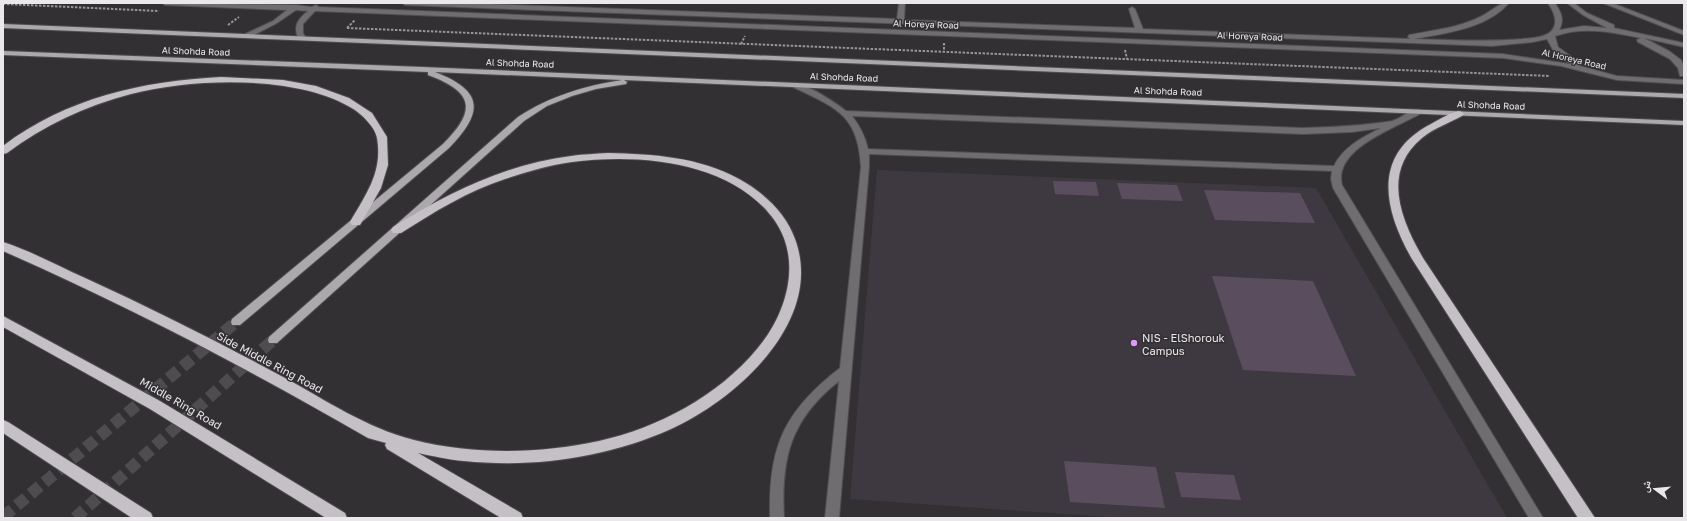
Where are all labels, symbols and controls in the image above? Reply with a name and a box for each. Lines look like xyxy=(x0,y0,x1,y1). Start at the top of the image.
street label: Al Horeya Road xyxy=(893,17,959,31)
street label: Al Horeya Road xyxy=(1217,29,1283,43)
street label: Al Shohda Road xyxy=(162,44,230,58)
street label: Al Horeya Road xyxy=(1541,46,1607,72)
street label: Al Shohda Road xyxy=(486,56,554,70)
street label: Al Shohda Road xyxy=(810,70,878,84)
street label: Al Shohda Road xyxy=(1134,84,1202,98)
street label: Al Shohda Road xyxy=(1457,98,1525,112)
street label: Side Middle Ring Road xyxy=(215,329,325,395)
place label: NIS - ElShorouk Campus xyxy=(1142,331,1225,357)
marker: NIS - ElShorouk Campus xyxy=(1129,338,1139,348)
street label: Middle Ring Road xyxy=(138,374,224,432)
north arrow xyxy=(1635,469,1675,509)
text: ش xyxy=(1637,478,1655,494)

